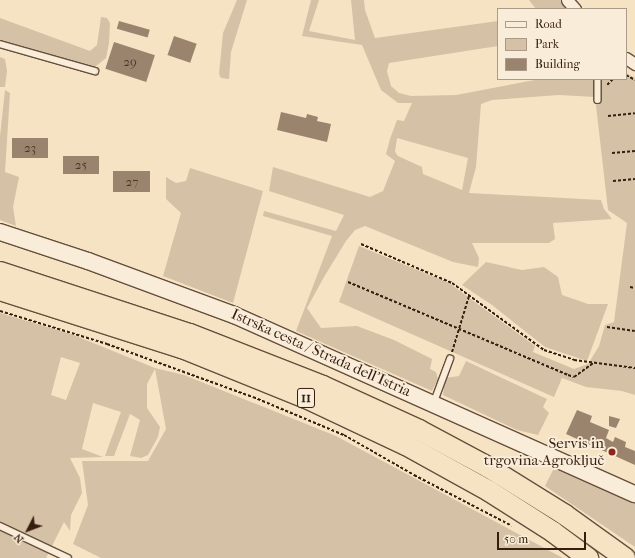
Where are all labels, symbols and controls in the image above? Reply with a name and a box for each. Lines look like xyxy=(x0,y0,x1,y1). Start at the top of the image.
legend xyxy=(497,8,627,80)
text: Road xyxy=(535,17,562,31)
text: Park xyxy=(535,37,559,51)
house number: 29 xyxy=(123,54,137,70)
text: Building xyxy=(535,57,580,71)
house number: 23 xyxy=(24,140,36,156)
house number: 25 xyxy=(75,157,87,173)
house number: 27 xyxy=(126,174,138,190)
street label: Istrska cesta / Strada dell'Istria xyxy=(228,305,414,401)
road number: 11 xyxy=(297,386,315,410)
place label: Servis in trgovina Agroključ xyxy=(484,434,604,469)
marker: Servis in trgovina Agroključ xyxy=(607,447,617,457)
north arrow xyxy=(8,510,48,550)
scale bar xyxy=(499,524,588,550)
text: N xyxy=(11,531,26,546)
text: 50 m xyxy=(504,532,528,546)

